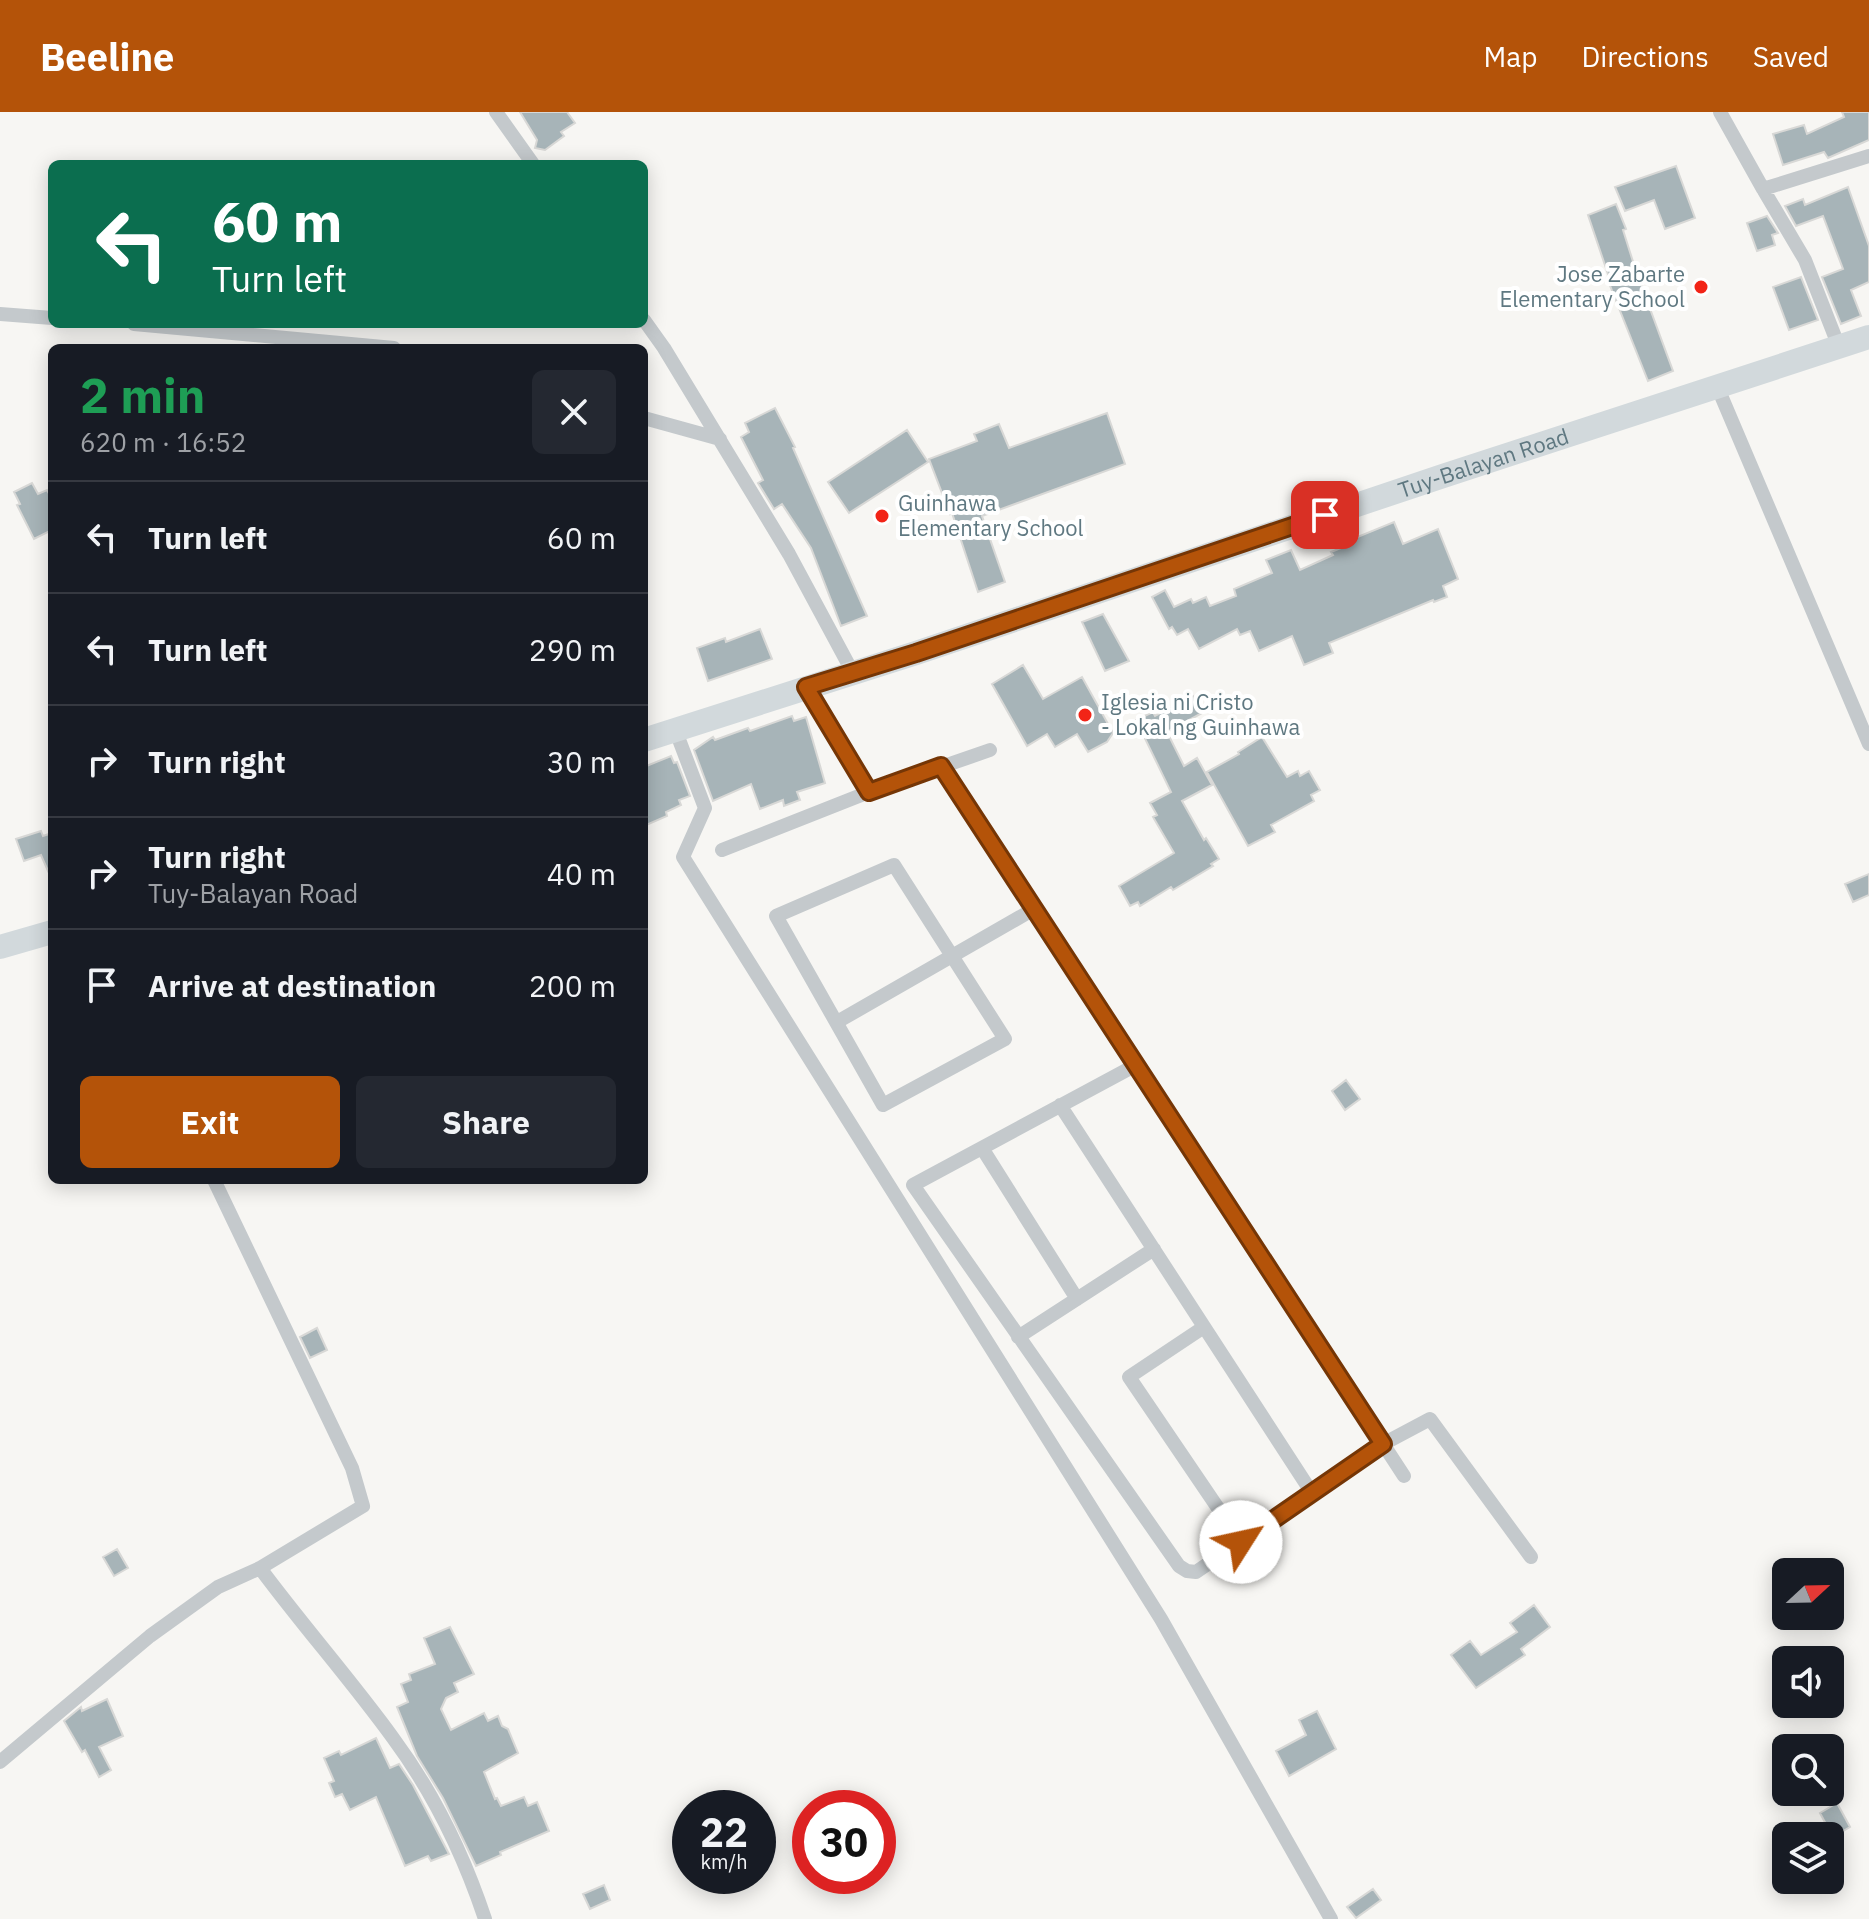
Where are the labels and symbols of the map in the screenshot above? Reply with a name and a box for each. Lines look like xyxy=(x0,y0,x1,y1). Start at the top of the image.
place label: Jose Zabarte Elementary School xyxy=(1499,259,1685,313)
marker: Jose Zabarte Elementary School xyxy=(1692,278,1710,296)
street label: Tuy-Balayan Road xyxy=(1394,421,1572,504)
pin xyxy=(1291,481,1359,549)
place label: Guinhawa Elementary School xyxy=(898,488,1084,542)
marker: Guinhawa Elementary School xyxy=(873,507,891,525)
place label: Iglesia ni Cristo - Lokal ng Guinhawa xyxy=(1101,687,1300,741)
marker: Iglesia ni Cristo - Lokal ng Guinhawa xyxy=(1076,706,1094,724)
position arrow xyxy=(1199,1500,1283,1584)
north arrow xyxy=(1772,1558,1844,1630)
speed limit sign: 30 xyxy=(792,1790,896,1894)

